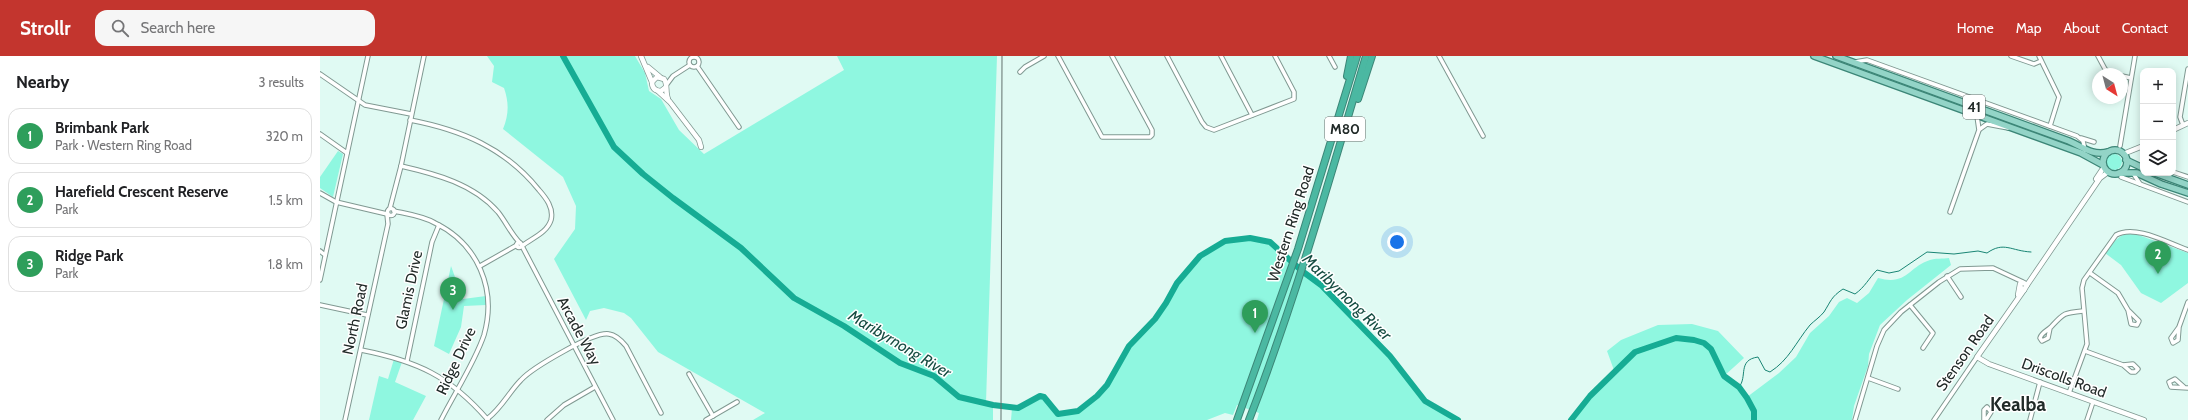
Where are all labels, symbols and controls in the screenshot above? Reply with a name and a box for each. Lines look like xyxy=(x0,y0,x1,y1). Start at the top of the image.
search box xyxy=(95,10,375,46)
text: Strollr xyxy=(20,17,71,40)
icon: search xyxy=(109,17,131,39)
text: Search here xyxy=(141,19,215,37)
text: Home xyxy=(1957,19,1994,37)
text: Map xyxy=(2016,19,2041,37)
text: About xyxy=(2063,19,2100,37)
text: Contact xyxy=(2122,19,2168,37)
north arrow xyxy=(2092,68,2128,104)
map controls xyxy=(2140,68,2176,176)
button: + xyxy=(2140,68,2176,104)
text: Nearby xyxy=(16,72,69,92)
text: 3 results xyxy=(258,74,304,90)
road number: 41 xyxy=(1963,95,1985,119)
button: − xyxy=(2140,104,2176,140)
road number: M80 xyxy=(1325,117,1365,141)
text: Brimbank Park xyxy=(55,119,149,137)
text: 1 xyxy=(28,128,32,144)
text: 320 m xyxy=(266,128,303,144)
text: Park · Western Ring Road xyxy=(55,137,192,153)
button: layers xyxy=(2140,140,2176,176)
street label: Western Ring Road xyxy=(1264,164,1318,284)
text: Harefield Crescent Reserve xyxy=(55,183,228,201)
text: 2 xyxy=(27,192,33,208)
text: 1.5 km xyxy=(269,192,303,208)
text: Park xyxy=(55,201,78,217)
your location xyxy=(1387,232,1407,252)
pin: 2 xyxy=(2145,241,2171,274)
text: Ridge Park xyxy=(55,247,123,265)
street label: Glamis Drive xyxy=(392,249,426,331)
water label: Maribyrnong River xyxy=(1298,249,1396,345)
text: 3 xyxy=(26,256,34,272)
text: 1.8 km xyxy=(268,256,303,272)
text: Park xyxy=(55,265,78,281)
pin: 3 xyxy=(440,277,466,310)
street label: North Road xyxy=(339,282,371,356)
street label: Arcade Way xyxy=(553,294,605,369)
pin: 1 xyxy=(1242,300,1268,333)
water label: Maribyrnong River xyxy=(844,305,956,383)
street label: Stenson Road xyxy=(1932,312,1998,394)
street label: Ridge Drive xyxy=(432,324,480,398)
street label: Driscolls Road xyxy=(2019,354,2109,402)
district label: Kealba xyxy=(1990,393,2046,416)

